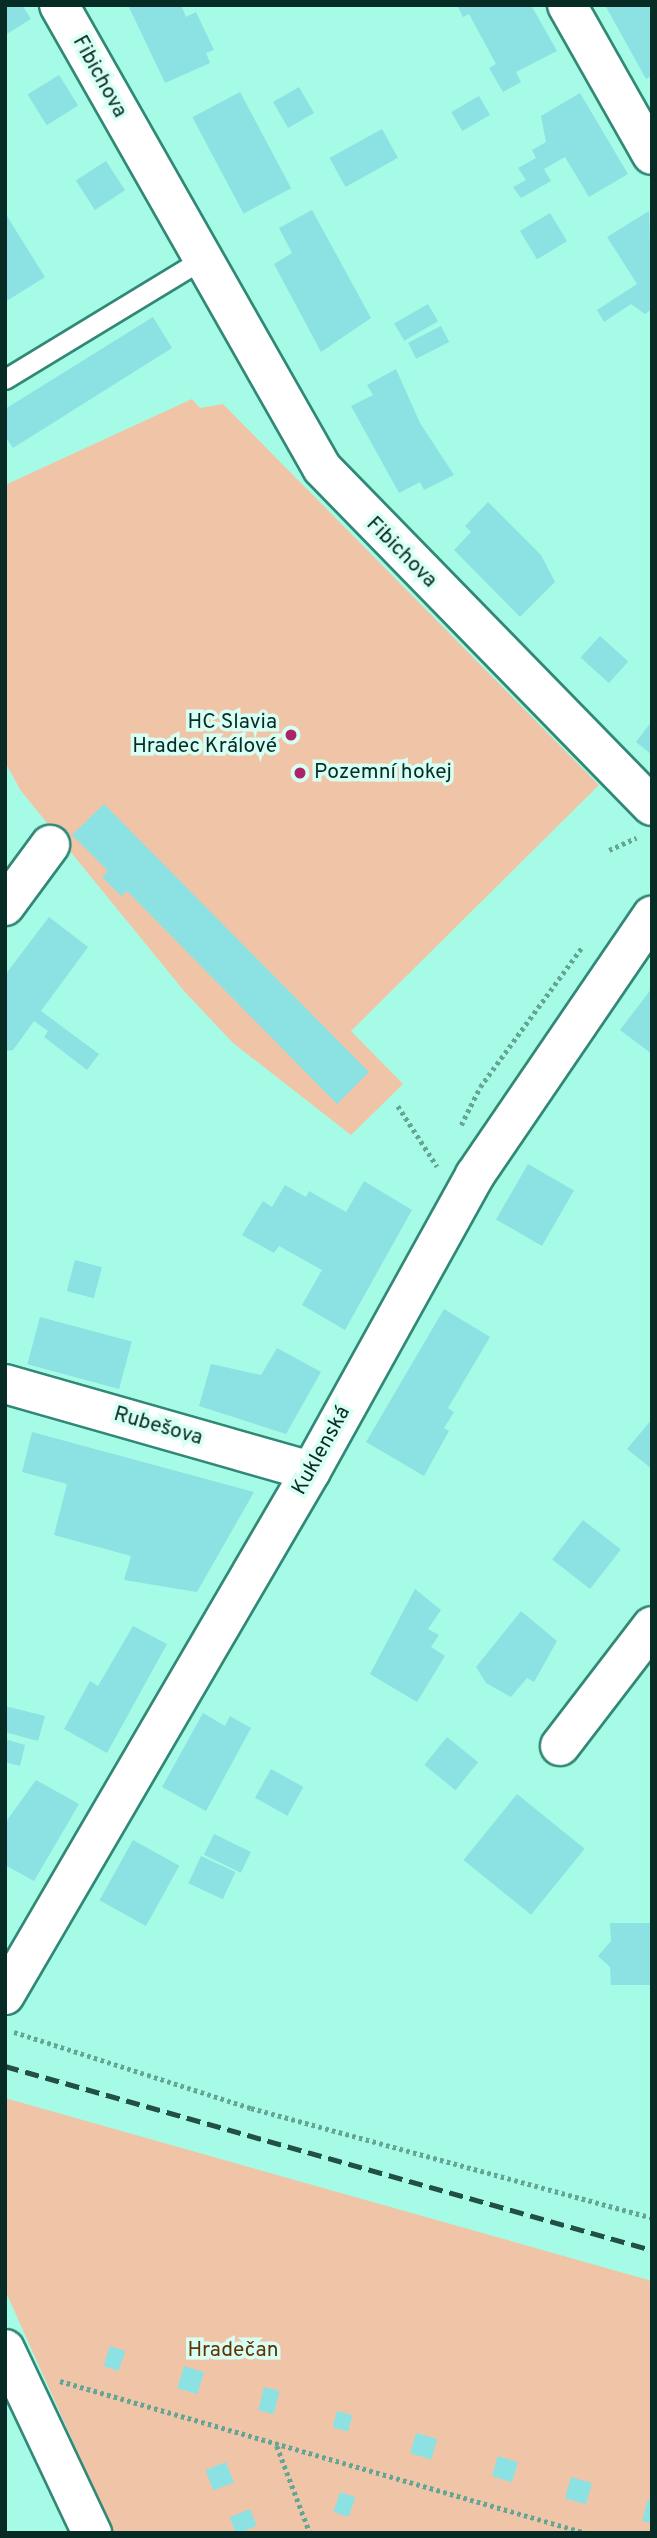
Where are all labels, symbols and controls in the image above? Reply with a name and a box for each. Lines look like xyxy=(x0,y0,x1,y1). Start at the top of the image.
street label: Fibichova xyxy=(66,32,132,122)
street label: Fibichova xyxy=(360,512,442,594)
place label: HC Slavia Hradec Králové xyxy=(132,710,277,760)
marker: HC Slavia Hradec Králové xyxy=(283,727,299,743)
place label: Pozemní hokej xyxy=(314,760,452,786)
marker: Pozemní hokej xyxy=(292,765,308,781)
street label: Rubešova xyxy=(111,1402,205,1452)
street label: Kuklenská xyxy=(287,1402,357,1500)
park label: Hradečan xyxy=(187,2338,279,2364)

